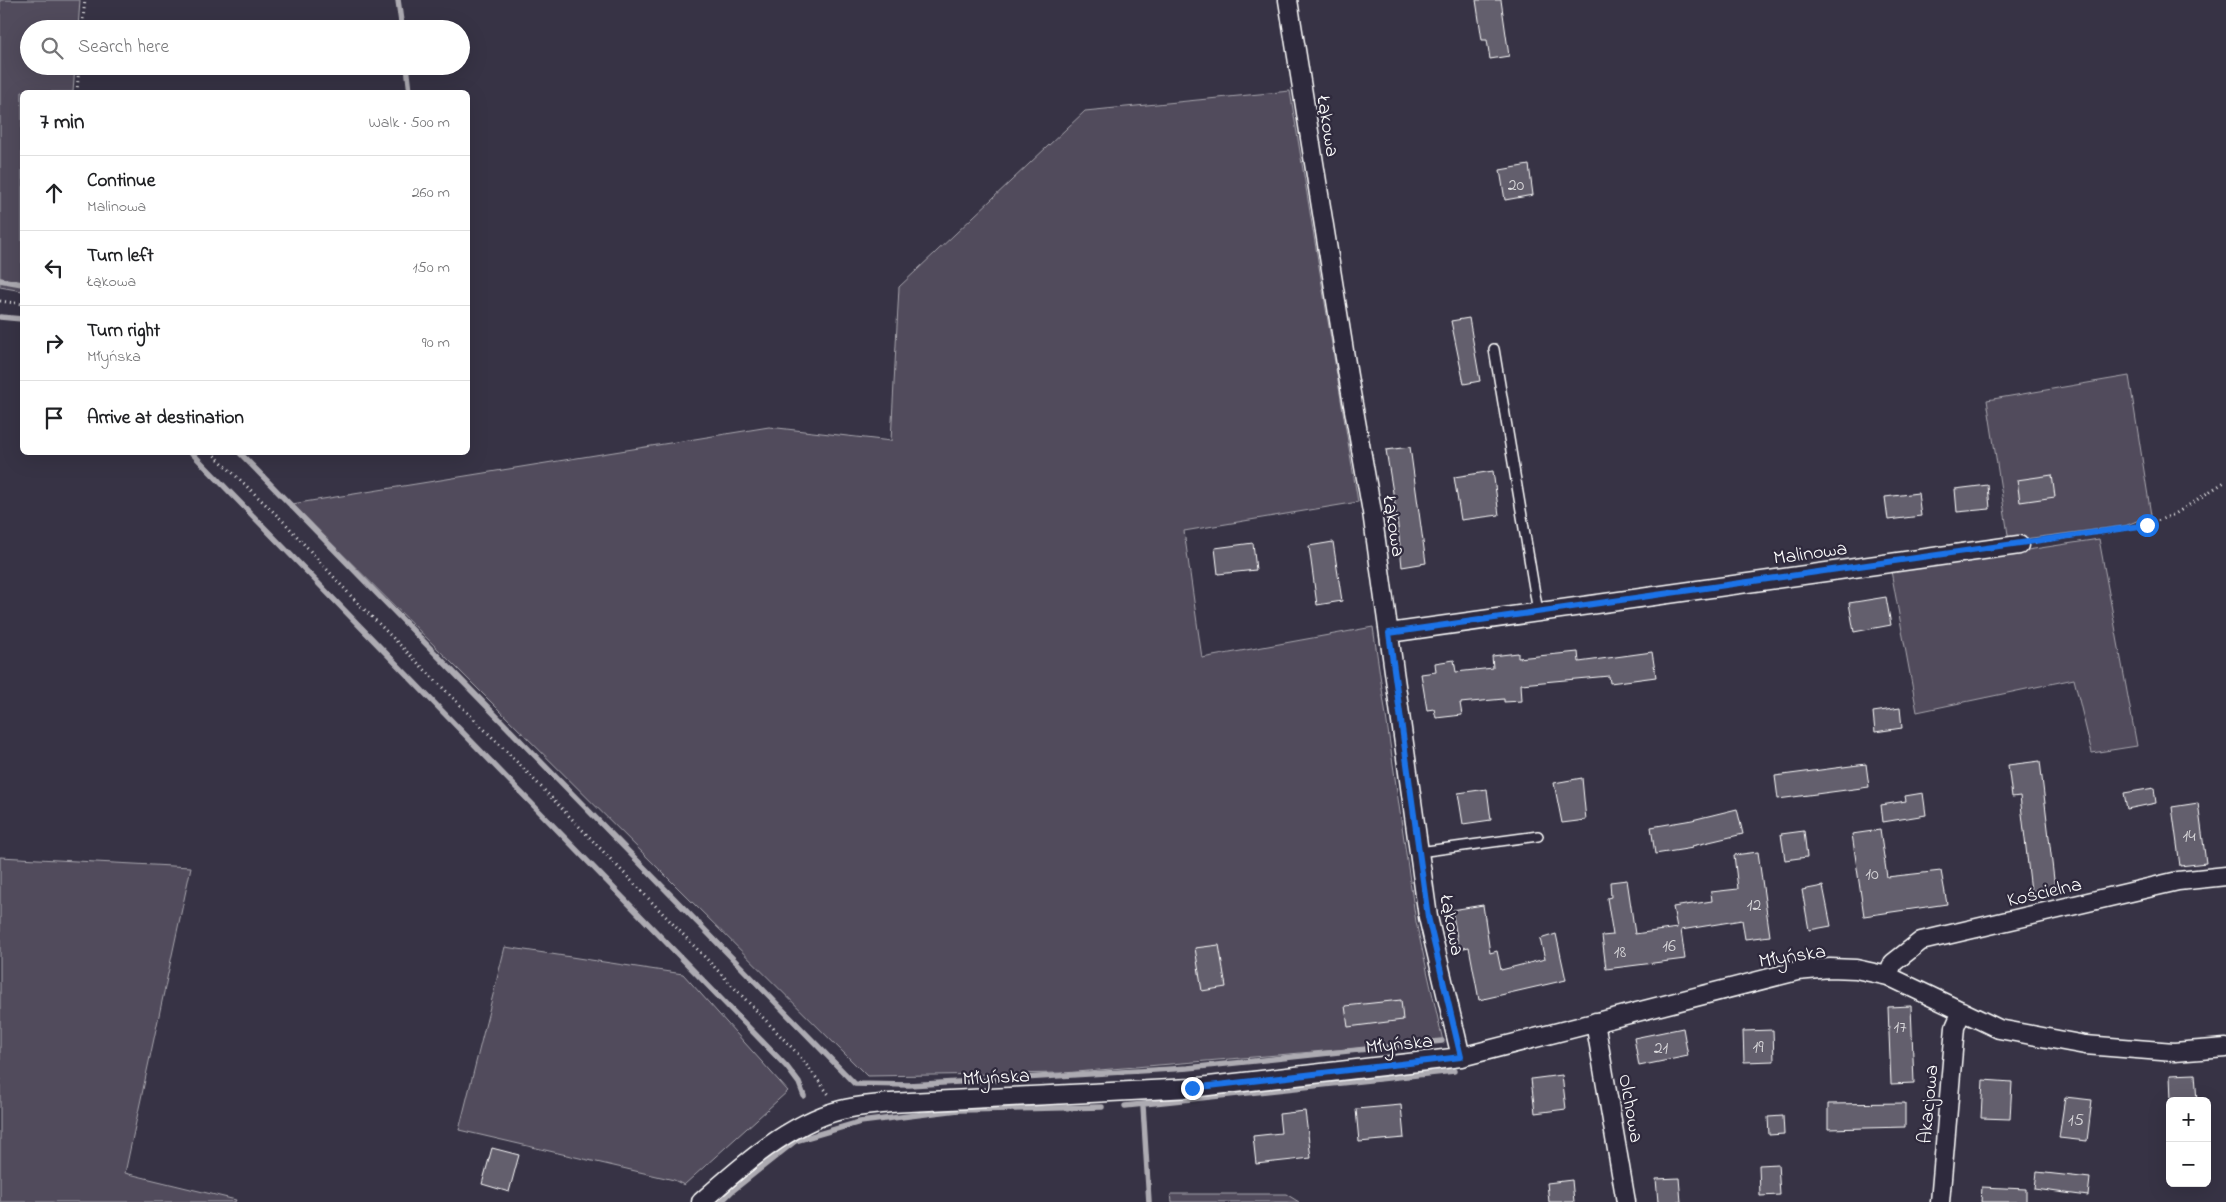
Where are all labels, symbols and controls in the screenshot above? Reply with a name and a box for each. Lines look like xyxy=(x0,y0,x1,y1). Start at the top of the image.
search box xyxy=(20,20,470,75)
icon: search xyxy=(38,34,66,62)
text: Search here xyxy=(78,34,169,61)
street label: Łąkowa xyxy=(1307,93,1346,159)
text: 7 min xyxy=(40,108,84,138)
text: Walk · 500 m xyxy=(368,111,450,135)
text: Continue xyxy=(87,168,155,195)
house number: 20 xyxy=(1508,173,1525,199)
icon: ahead xyxy=(40,179,68,207)
text: 260 m xyxy=(412,181,450,205)
text: Malinowa xyxy=(87,195,146,219)
text: Turn left xyxy=(87,243,154,270)
icon: left xyxy=(40,254,68,282)
text: 150 m xyxy=(412,256,450,280)
text: Łąkowa xyxy=(87,270,136,294)
text: Turn right xyxy=(87,318,160,345)
icon: right xyxy=(40,329,68,357)
text: 90 m xyxy=(422,331,450,355)
text: Młyńska xyxy=(87,345,141,369)
icon: arrive xyxy=(40,404,68,432)
text: Arrive at destination xyxy=(87,405,244,432)
street label: Łąkowa xyxy=(1373,493,1412,559)
route start xyxy=(2136,514,2159,537)
street label: Malinowa xyxy=(1772,535,1849,574)
house number: 14 xyxy=(2182,824,2196,850)
house number: 10 xyxy=(1865,862,1879,888)
street label: Kościelna xyxy=(2004,871,2085,916)
street label: Łąkowa xyxy=(1430,892,1471,958)
house number: 12 xyxy=(1747,893,1761,919)
house number: 16 xyxy=(1662,934,1676,960)
street label: Młyńska xyxy=(1757,938,1828,977)
house number: 18 xyxy=(1614,940,1626,966)
house number: 17 xyxy=(1893,1015,1907,1041)
street label: Młyńska xyxy=(1364,1028,1434,1063)
house number: 19 xyxy=(1752,1035,1764,1061)
house number: 21 xyxy=(1654,1036,1669,1062)
street label: Młyńska xyxy=(962,1062,1031,1095)
street label: Akacjowa xyxy=(1912,1064,1947,1145)
street label: Olchowa xyxy=(1609,1072,1650,1145)
route end xyxy=(1181,1077,1204,1100)
map controls xyxy=(2166,1097,2211,1187)
button: + xyxy=(2166,1097,2211,1142)
house number: 15 xyxy=(2068,1108,2084,1134)
button: − xyxy=(2166,1142,2211,1187)

